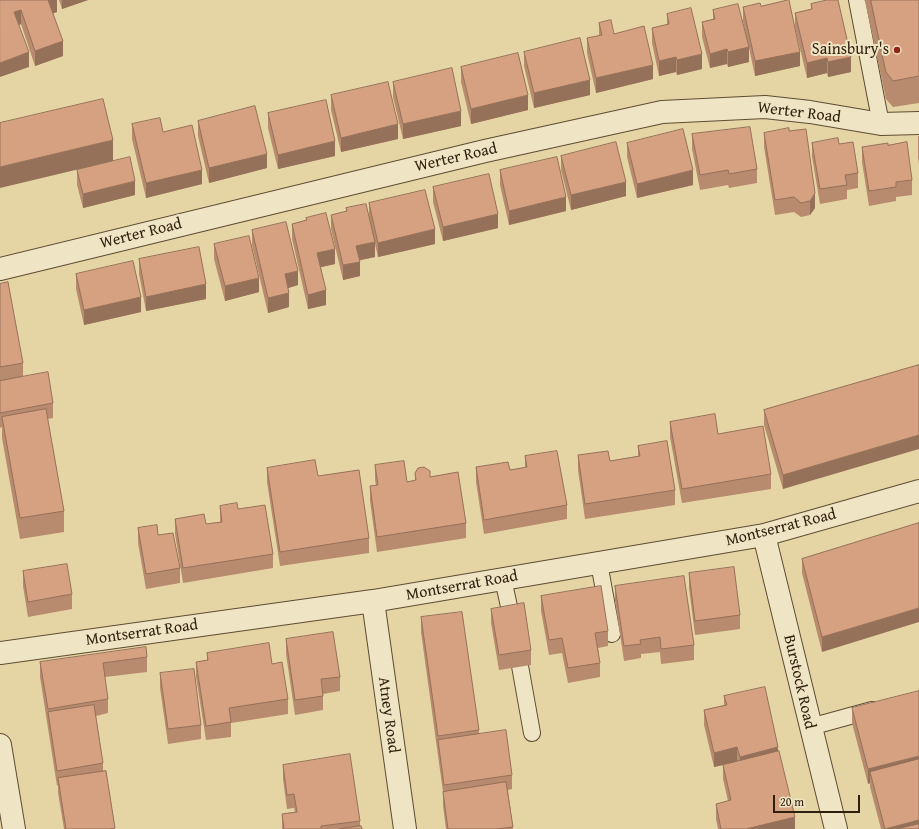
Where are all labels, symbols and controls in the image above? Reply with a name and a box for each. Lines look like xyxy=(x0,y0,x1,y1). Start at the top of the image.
place label: Sainsbury's xyxy=(812,40,889,60)
marker: Sainsbury's xyxy=(892,45,902,55)
street label: Werter Road xyxy=(756,98,842,128)
street label: Werter Road xyxy=(413,139,499,177)
street label: Werter Road xyxy=(98,215,184,253)
street label: Montserrat Road xyxy=(724,505,838,551)
street label: Montserrat Road xyxy=(405,567,519,605)
street label: Montserrat Road xyxy=(85,616,199,650)
street label: Burstock Road xyxy=(779,633,819,731)
street label: Atney Road xyxy=(373,676,403,754)
scale bar xyxy=(775,787,862,813)
text: 20 m xyxy=(780,793,804,810)

